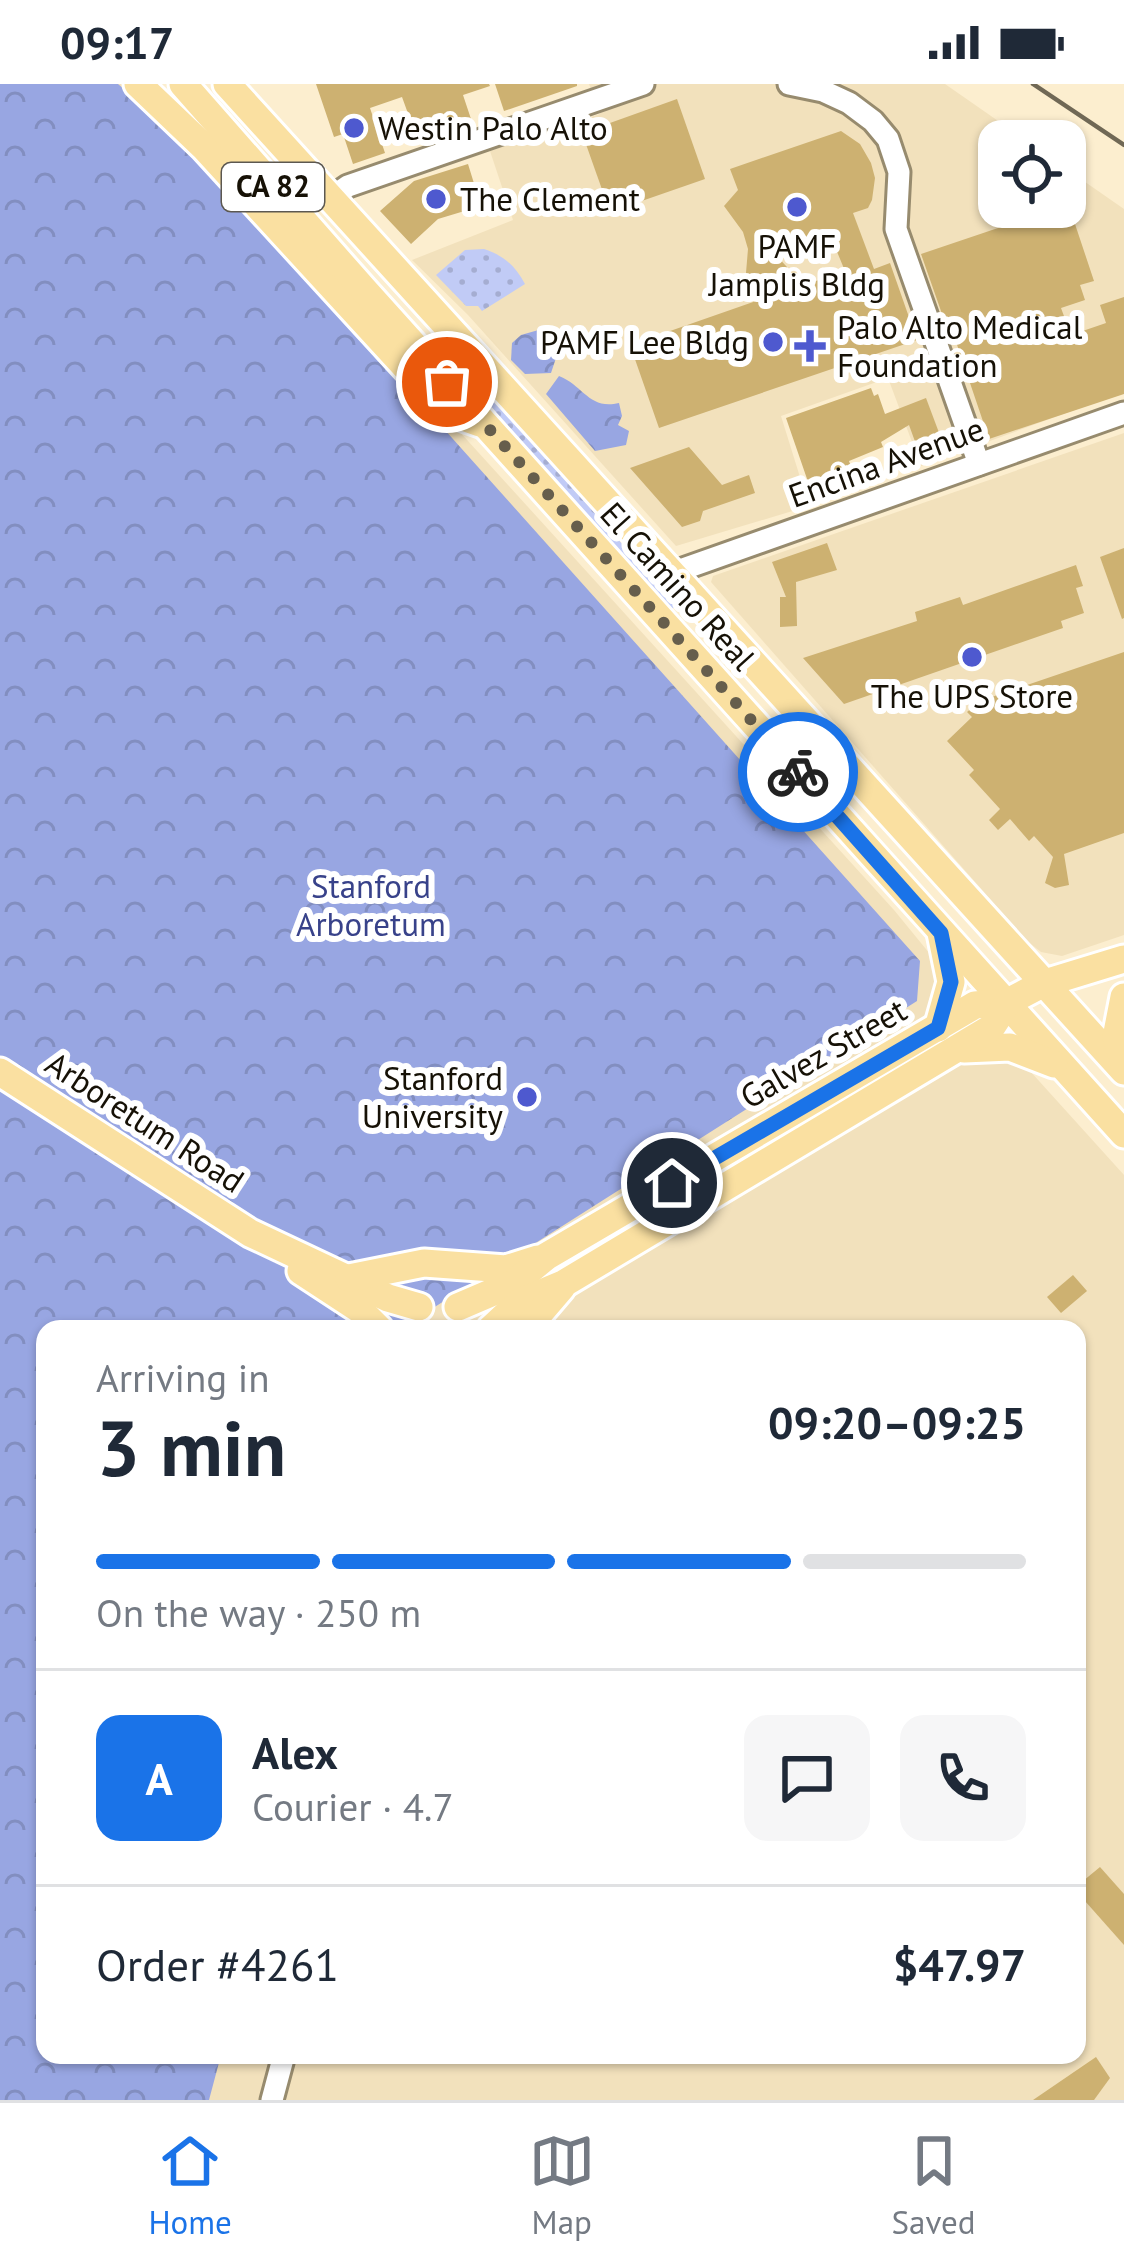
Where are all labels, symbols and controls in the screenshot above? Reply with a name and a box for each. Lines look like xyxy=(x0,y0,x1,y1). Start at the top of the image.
text: 09:17 xyxy=(60,13,174,71)
place label: Westin Palo Alto xyxy=(378,106,608,149)
marker: Westin Palo Alto xyxy=(341,115,367,141)
map controls xyxy=(978,120,1086,228)
button: locate xyxy=(978,120,1086,228)
road number: CA 82 xyxy=(222,163,324,211)
place label: The Clement xyxy=(460,177,640,220)
marker: The Clement xyxy=(423,186,449,212)
marker: PAMF Jamplis Bldg xyxy=(784,194,810,220)
place label: PAMF Jamplis Bldg xyxy=(707,224,885,305)
place label: Palo Alto Medical Foundation xyxy=(837,305,1083,386)
place label: PAMF Lee Bldg xyxy=(540,320,749,363)
marker: PAMF Lee Bldg xyxy=(760,329,786,355)
marker: Palo Alto Medical Foundation xyxy=(794,330,826,362)
pin xyxy=(396,331,498,433)
icon: bag xyxy=(414,349,480,415)
street label: Encina Avenue xyxy=(782,406,989,517)
street label: El Camino Real xyxy=(592,493,765,679)
marker: The UPS Store xyxy=(959,644,985,670)
place label: The UPS Store xyxy=(871,674,1073,717)
courier xyxy=(738,712,858,832)
icon: bike xyxy=(765,739,831,805)
park label: Stanford Arboretum xyxy=(296,864,446,945)
street label: Galvez Street xyxy=(732,988,914,1117)
street label: Arboretum Road xyxy=(38,1041,253,1202)
place label: Stanford University xyxy=(362,1056,504,1137)
marker: Stanford University xyxy=(514,1084,540,1110)
pin xyxy=(621,1132,723,1234)
icon: home xyxy=(639,1150,705,1216)
text: Arriving in xyxy=(96,1352,270,1403)
text: 09:20–09:25 xyxy=(768,1393,1026,1451)
text: 3 min xyxy=(96,1397,286,1498)
text: On the way · 250 m xyxy=(96,1587,421,1638)
button: chat xyxy=(744,1715,870,1841)
button: phone xyxy=(900,1715,1026,1841)
text: Alex xyxy=(252,1723,338,1781)
text: A xyxy=(145,1749,173,1807)
text: Courier · 4.7 xyxy=(252,1781,454,1832)
text: Order #4261 xyxy=(96,1935,339,1993)
text: $47.97 xyxy=(893,1935,1026,1993)
tab: Home xyxy=(148,2128,232,2243)
tab: Map xyxy=(529,2128,595,2243)
tab: Saved xyxy=(892,2128,976,2243)

